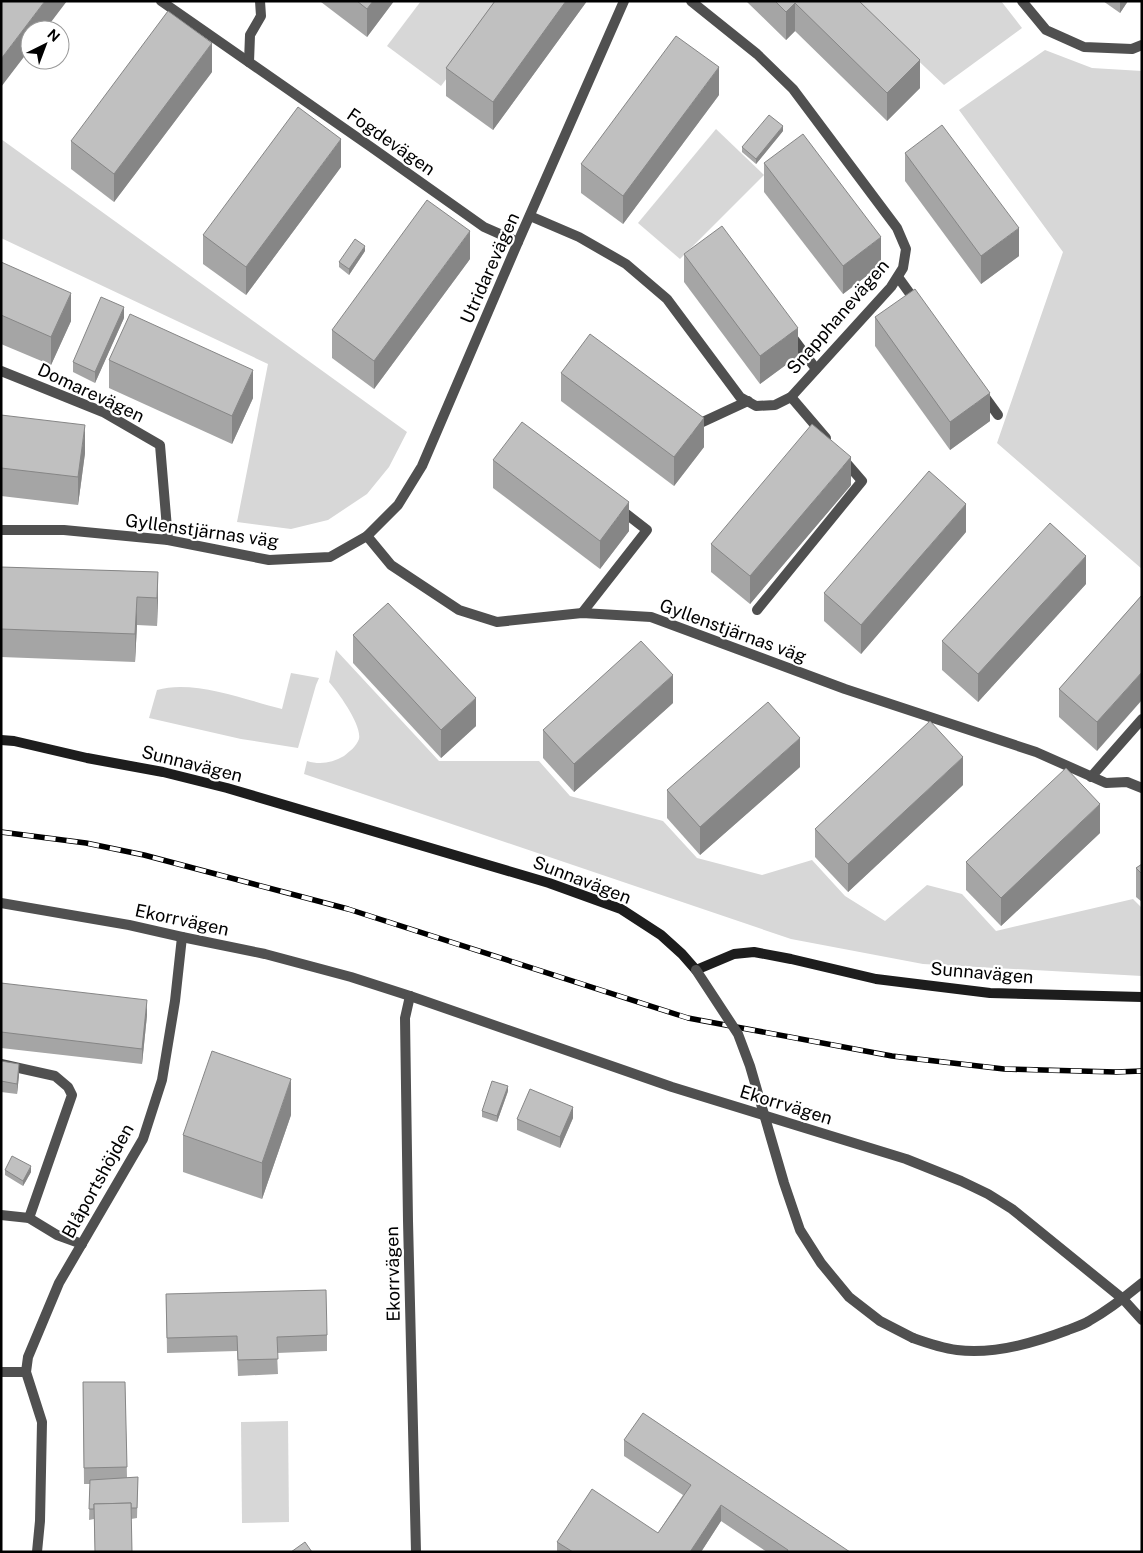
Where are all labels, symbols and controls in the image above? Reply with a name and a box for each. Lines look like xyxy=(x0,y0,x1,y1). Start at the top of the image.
north arrow xyxy=(20,20,70,70)
text: N xyxy=(44,26,63,45)
street label: Fogdevägen xyxy=(343,104,439,180)
street label: Utridarevägen xyxy=(456,209,523,327)
street label: Snapphanevägen xyxy=(782,255,893,378)
street label: Domarevägen xyxy=(34,359,148,426)
street label: Gyllenstjärnas väg xyxy=(124,509,280,552)
street label: Gyllenstjärnas väg xyxy=(657,594,809,667)
street label: Sunnavägen xyxy=(139,741,245,786)
street label: Sunnavägen xyxy=(530,851,634,908)
street label: Ekorrvägen xyxy=(133,899,231,940)
street label: Sunnavägen xyxy=(930,958,1034,987)
street label: Ekorrvägen xyxy=(737,1081,835,1129)
street label: Blåportshöjden xyxy=(57,1120,138,1242)
street label: Ekorrvägen xyxy=(381,1226,404,1322)

